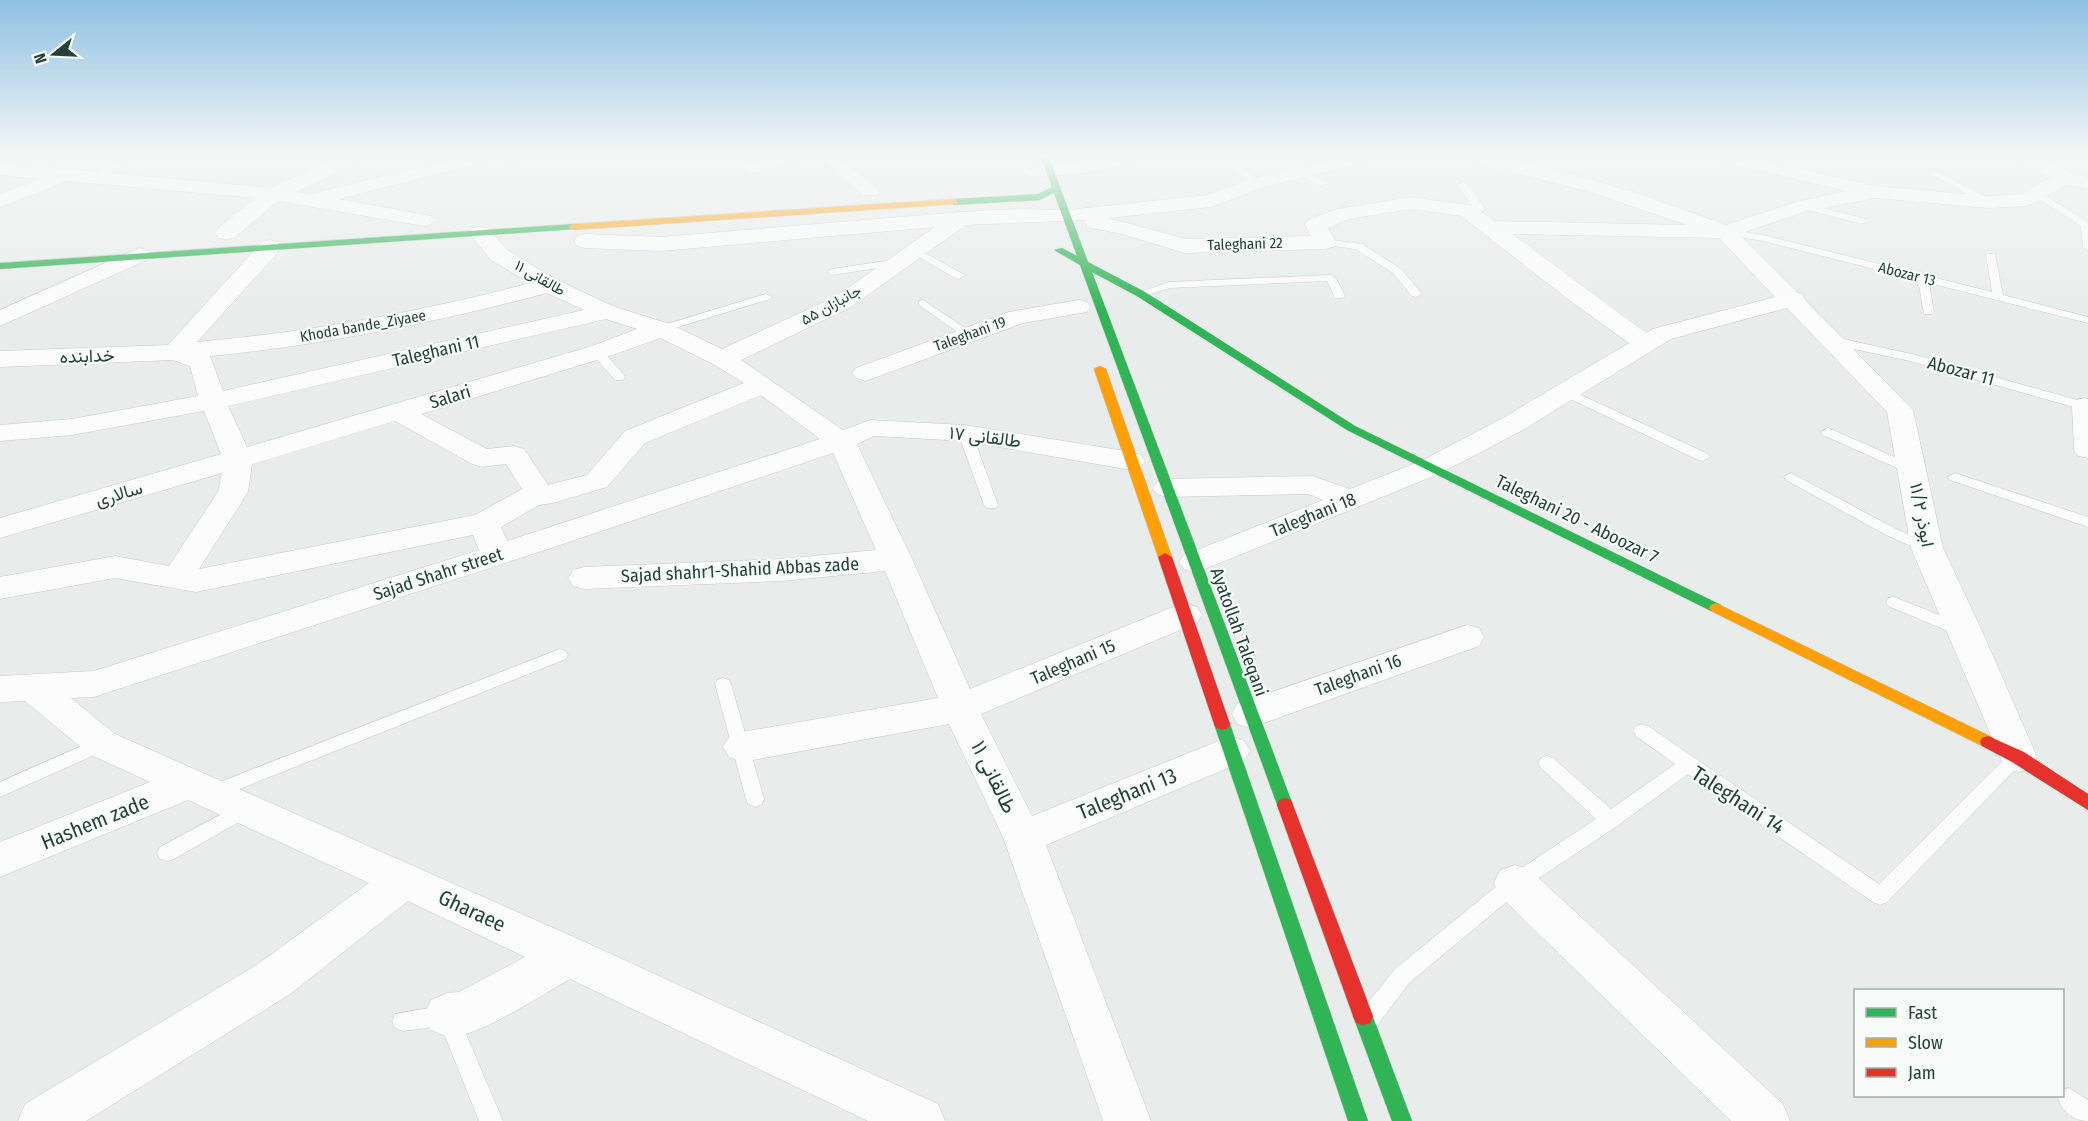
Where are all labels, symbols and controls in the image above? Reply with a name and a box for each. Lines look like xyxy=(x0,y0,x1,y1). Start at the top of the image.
north arrow xyxy=(24,24,84,84)
text: N xyxy=(30,51,51,66)
street label: Taleghani 22 xyxy=(1207,234,1283,254)
street label: طالقانی ۱۱ xyxy=(511,256,569,301)
street label: Abozar 13 xyxy=(1877,258,1938,290)
street label: جانبازان ۵۵ xyxy=(798,281,864,329)
street label: Khoda bande_Ziyaee xyxy=(299,306,427,346)
street label: Taleghani 19 xyxy=(932,313,1008,355)
street label: Taleghani 11 xyxy=(390,330,482,372)
street label: خدابنده xyxy=(59,344,115,368)
street label: Abozar 11 xyxy=(1925,352,1997,390)
street label: Salari xyxy=(427,380,473,414)
street label: طالقانی ۱۷ xyxy=(948,422,1022,452)
street label: Taleghani 20 - Aboozar 7 xyxy=(1492,470,1662,568)
street label: سالاری xyxy=(93,477,145,511)
street label: ابوذر ۱۱/۲ xyxy=(1905,481,1939,549)
street label: Taleghani 18 xyxy=(1267,488,1359,542)
street label: Sajad Shahr street xyxy=(370,543,506,605)
street label: Sajad shahr1-Shahid Abbas zade xyxy=(620,553,860,587)
street label: Ayatollah Taleqani xyxy=(1206,565,1272,699)
street label: Taleghani 15 xyxy=(1027,634,1119,690)
street label: Taleghani 16 xyxy=(1312,649,1404,701)
street label: طالقانی ۱۱ xyxy=(965,736,1023,818)
street label: Taleghani 14 xyxy=(1687,760,1789,840)
street label: Taleghani 13 xyxy=(1074,762,1180,826)
street label: Hashem zade xyxy=(37,789,153,855)
street label: Gharaee xyxy=(434,884,510,938)
legend xyxy=(1854,989,2064,1097)
text: Fast xyxy=(1908,1002,1937,1024)
text: Slow xyxy=(1908,1032,1943,1054)
text: Jam xyxy=(1908,1062,1936,1084)

